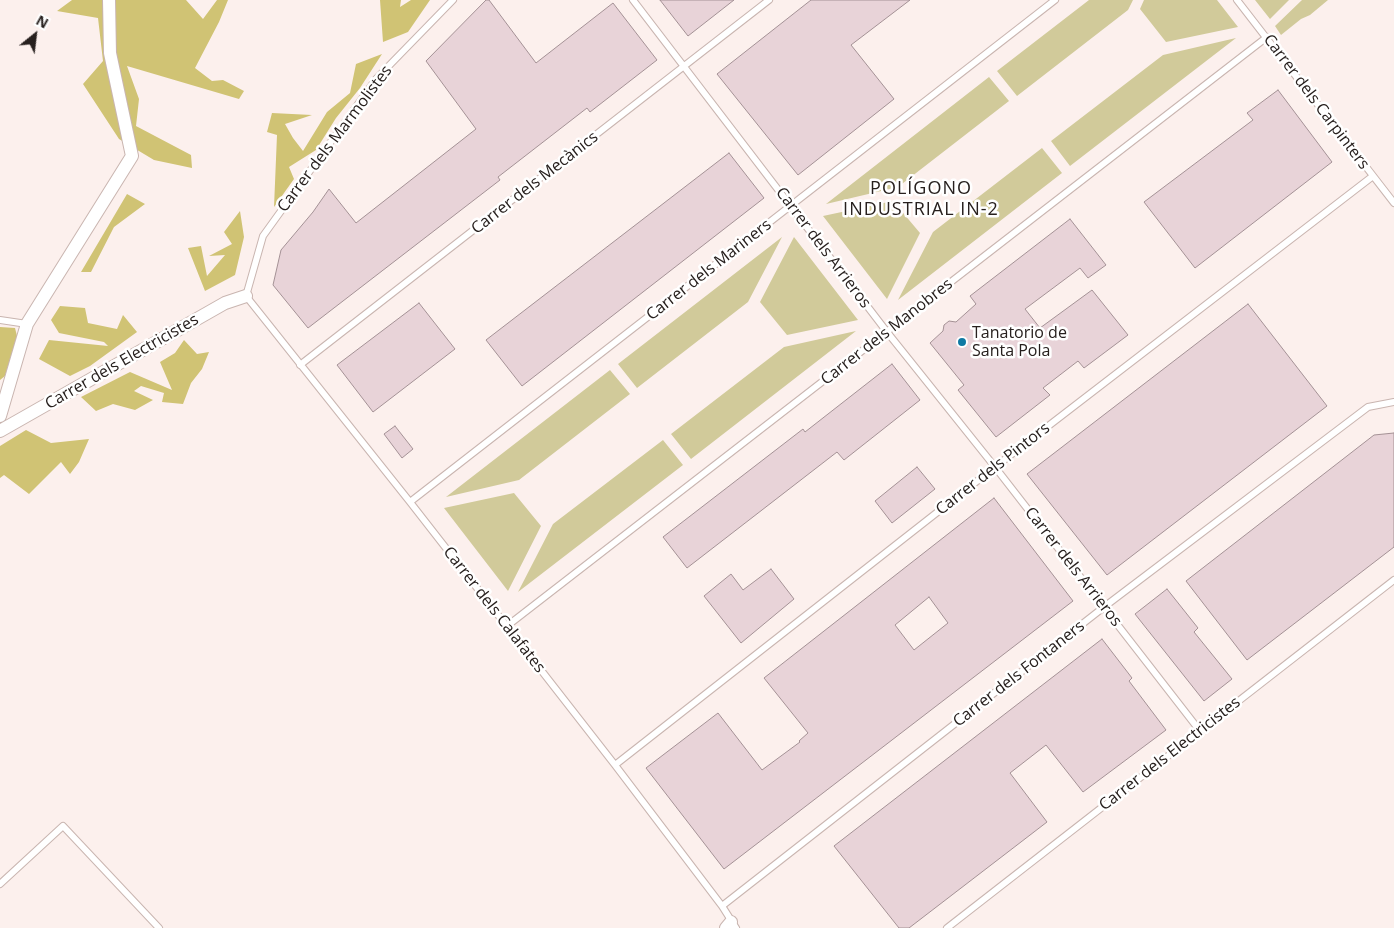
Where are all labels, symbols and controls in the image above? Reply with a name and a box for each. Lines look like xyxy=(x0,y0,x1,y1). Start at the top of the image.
north arrow xyxy=(10,10,60,60)
text: N xyxy=(33,10,52,33)
street label: Carrer dels Carpinters xyxy=(1259,31,1373,173)
street label: Carrer dels Marmolistes xyxy=(274,62,396,216)
street label: Carrer dels Mecànics xyxy=(468,128,602,238)
district label: POLÍGONO INDUSTRIAL IN-2 xyxy=(841,178,1001,220)
street label: Carrer dels Arrieros xyxy=(771,184,875,312)
street label: Carrer dels Mariners xyxy=(643,215,775,325)
street label: Carrer dels Manobres xyxy=(817,275,957,389)
street label: Carrer dels Electricistes xyxy=(42,310,202,414)
place label: Tanatorio de Santa Pola xyxy=(972,323,1067,361)
marker: Tanatorio de Santa Pola xyxy=(956,336,968,348)
street label: Carrer dels Pintors xyxy=(932,419,1054,519)
street label: Carrer dels Arrieros xyxy=(1020,503,1126,631)
street label: Carrer dels Calafates xyxy=(439,543,549,677)
street label: Carrer dels Fontaners xyxy=(949,617,1089,731)
street label: Carrer dels Electricistes xyxy=(1096,693,1244,815)

